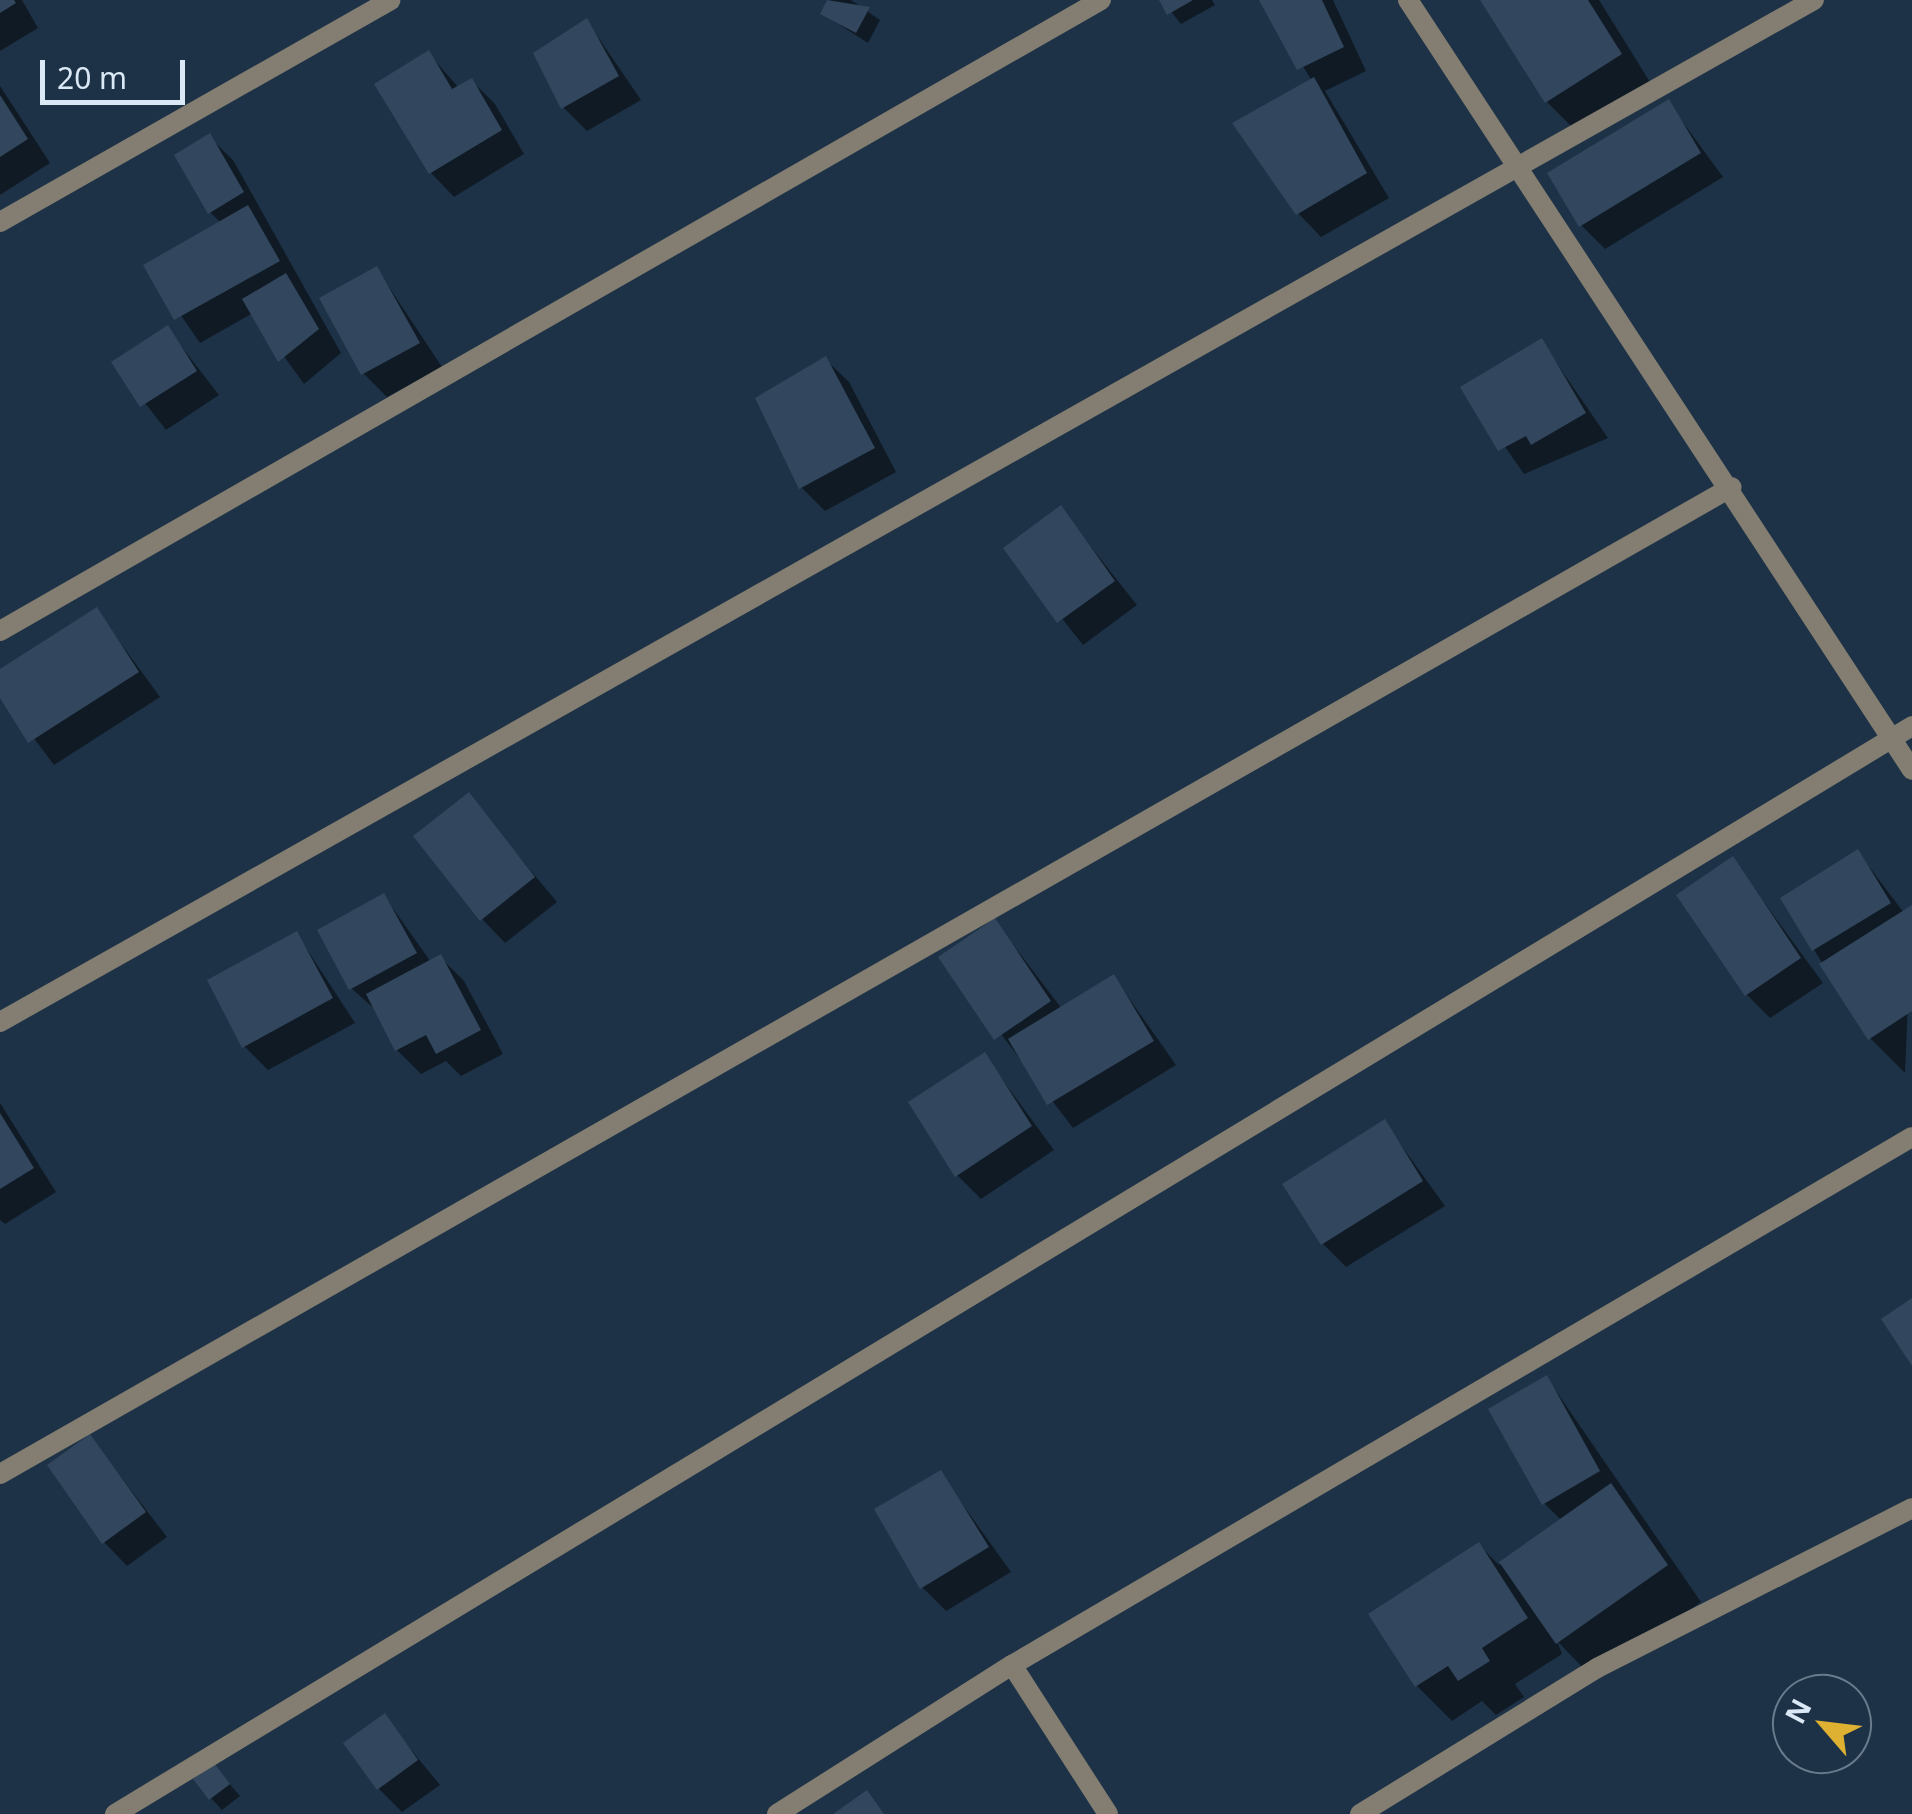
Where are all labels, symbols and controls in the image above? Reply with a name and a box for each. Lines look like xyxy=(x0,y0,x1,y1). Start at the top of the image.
scale bar xyxy=(45,40,190,102)
text: 20 m xyxy=(57,57,127,98)
north arrow xyxy=(1772,1674,1872,1774)
text: N xyxy=(1775,1692,1819,1730)

